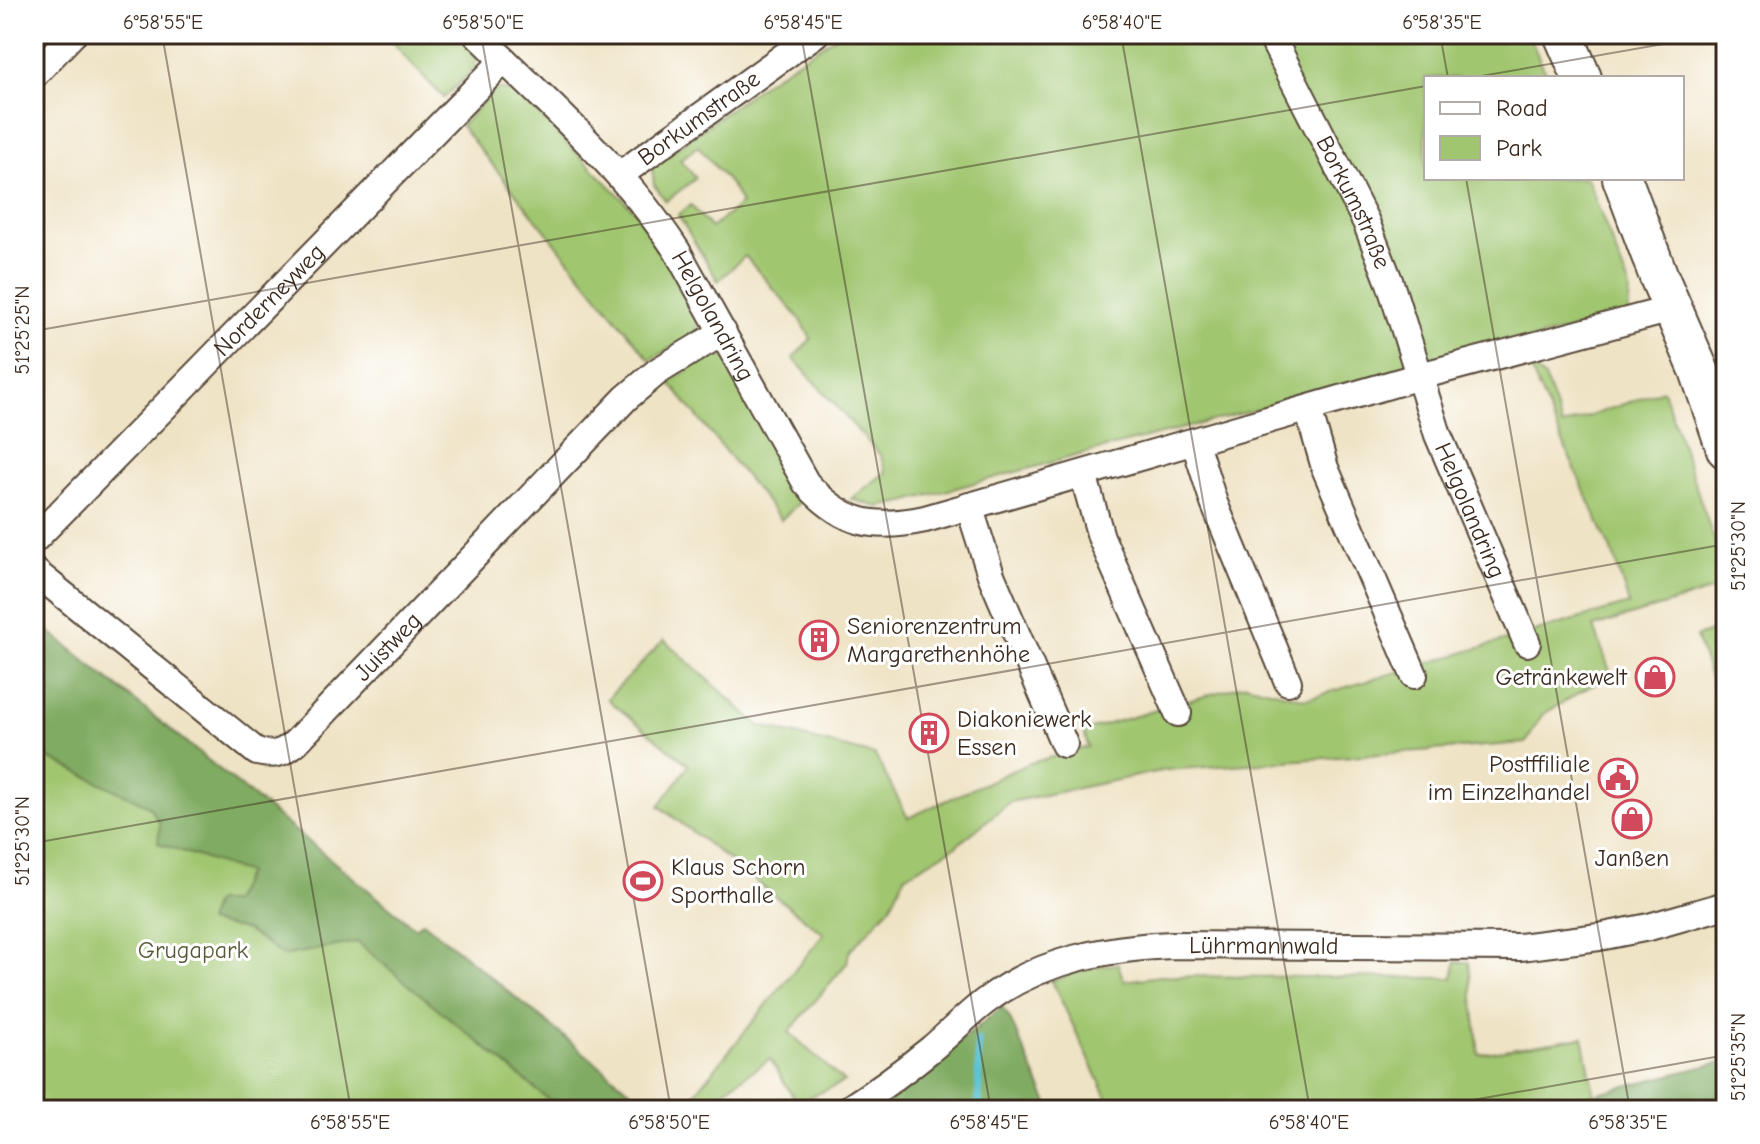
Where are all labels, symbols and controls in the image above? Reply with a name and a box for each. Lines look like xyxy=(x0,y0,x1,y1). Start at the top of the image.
text: 6°58'55"E xyxy=(123,11,203,34)
text: 6°58'50"E xyxy=(442,11,524,34)
text: 6°58'45"E xyxy=(764,11,842,34)
text: 6°58'40"E xyxy=(1082,11,1162,34)
text: 6°58'35"E xyxy=(1402,11,1482,34)
street label: Borkumstraße xyxy=(632,64,765,171)
legend xyxy=(1424,76,1684,180)
text: Road xyxy=(1496,94,1548,122)
street label: Borkumstraße xyxy=(1310,131,1397,273)
text: Park xyxy=(1496,134,1542,162)
street label: Norderneyweg xyxy=(208,238,330,362)
street label: Helgolandring xyxy=(666,246,760,386)
text: 51°25'25"N xyxy=(11,286,34,374)
street label: Helgolandring xyxy=(1429,438,1512,582)
text: 51°25'30"N xyxy=(1727,501,1750,591)
street label: Juistweg xyxy=(348,606,427,687)
place label: Seniorenzentrum Margarethenhöhe xyxy=(847,612,1030,668)
building icon: Seniorenzentrum Margarethenhöhe xyxy=(798,619,840,661)
shop icon: Getränkewelt xyxy=(1634,656,1676,698)
place label: Getränkewelt xyxy=(1495,663,1628,691)
place label: Diakoniewerk Essen xyxy=(957,705,1092,761)
building icon: Diakoniewerk Essen xyxy=(908,712,950,754)
place label: Postffiliale im Einzelhandel xyxy=(1428,750,1590,806)
public building icon: Postffiliale im Einzelhandel xyxy=(1597,757,1639,799)
text: 51°25'30"N xyxy=(11,796,34,886)
shop icon: Janßen xyxy=(1611,798,1653,840)
place label: Janßen xyxy=(1595,844,1669,872)
place label: Klaus Schorn Sporthalle xyxy=(671,853,806,909)
sports icon: Klaus Schorn Sporthalle xyxy=(622,860,664,902)
street label: Lührmannwald xyxy=(1189,931,1339,960)
park label: Grugapark xyxy=(138,936,249,964)
text: 51°25'35"N xyxy=(1727,1013,1750,1101)
text: 6°58'55"E xyxy=(310,1111,390,1134)
text: 6°58'50"E xyxy=(628,1111,710,1134)
text: 6°58'45"E xyxy=(950,1111,1028,1134)
text: 6°58'40"E xyxy=(1269,1111,1349,1134)
text: 6°58'35"E xyxy=(1588,1111,1668,1134)

